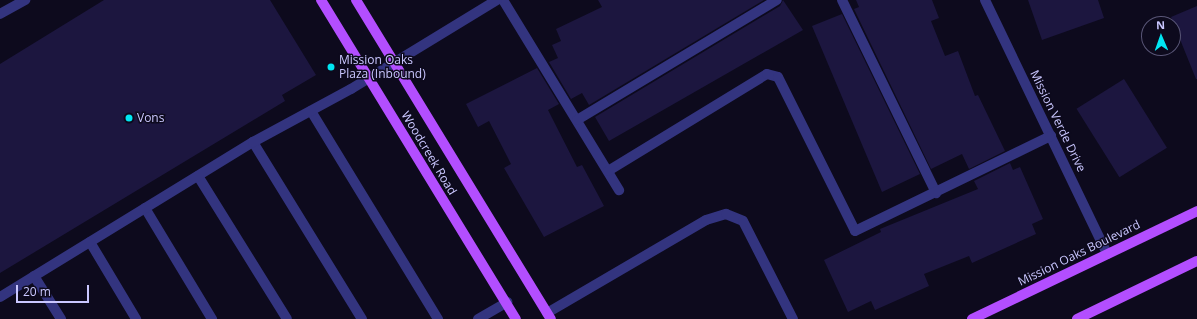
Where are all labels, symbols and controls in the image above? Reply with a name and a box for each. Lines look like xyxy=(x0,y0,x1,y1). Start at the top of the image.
north arrow xyxy=(1141,16,1181,56)
text: N xyxy=(1156,17,1165,32)
place label: Mission Oaks Plaza (Inbound) xyxy=(339,53,426,81)
marker: Mission Oaks Plaza (Inbound) xyxy=(326,62,336,72)
street label: Mission Verde Drive xyxy=(1027,68,1089,174)
street label: Woodcreek Road xyxy=(398,109,460,197)
place label: Vons xyxy=(137,111,164,125)
marker: Vons xyxy=(124,113,134,123)
street label: Mission Oaks Boulevard xyxy=(1016,217,1142,289)
scale bar xyxy=(18,277,91,303)
text: 20 m xyxy=(23,283,51,300)

